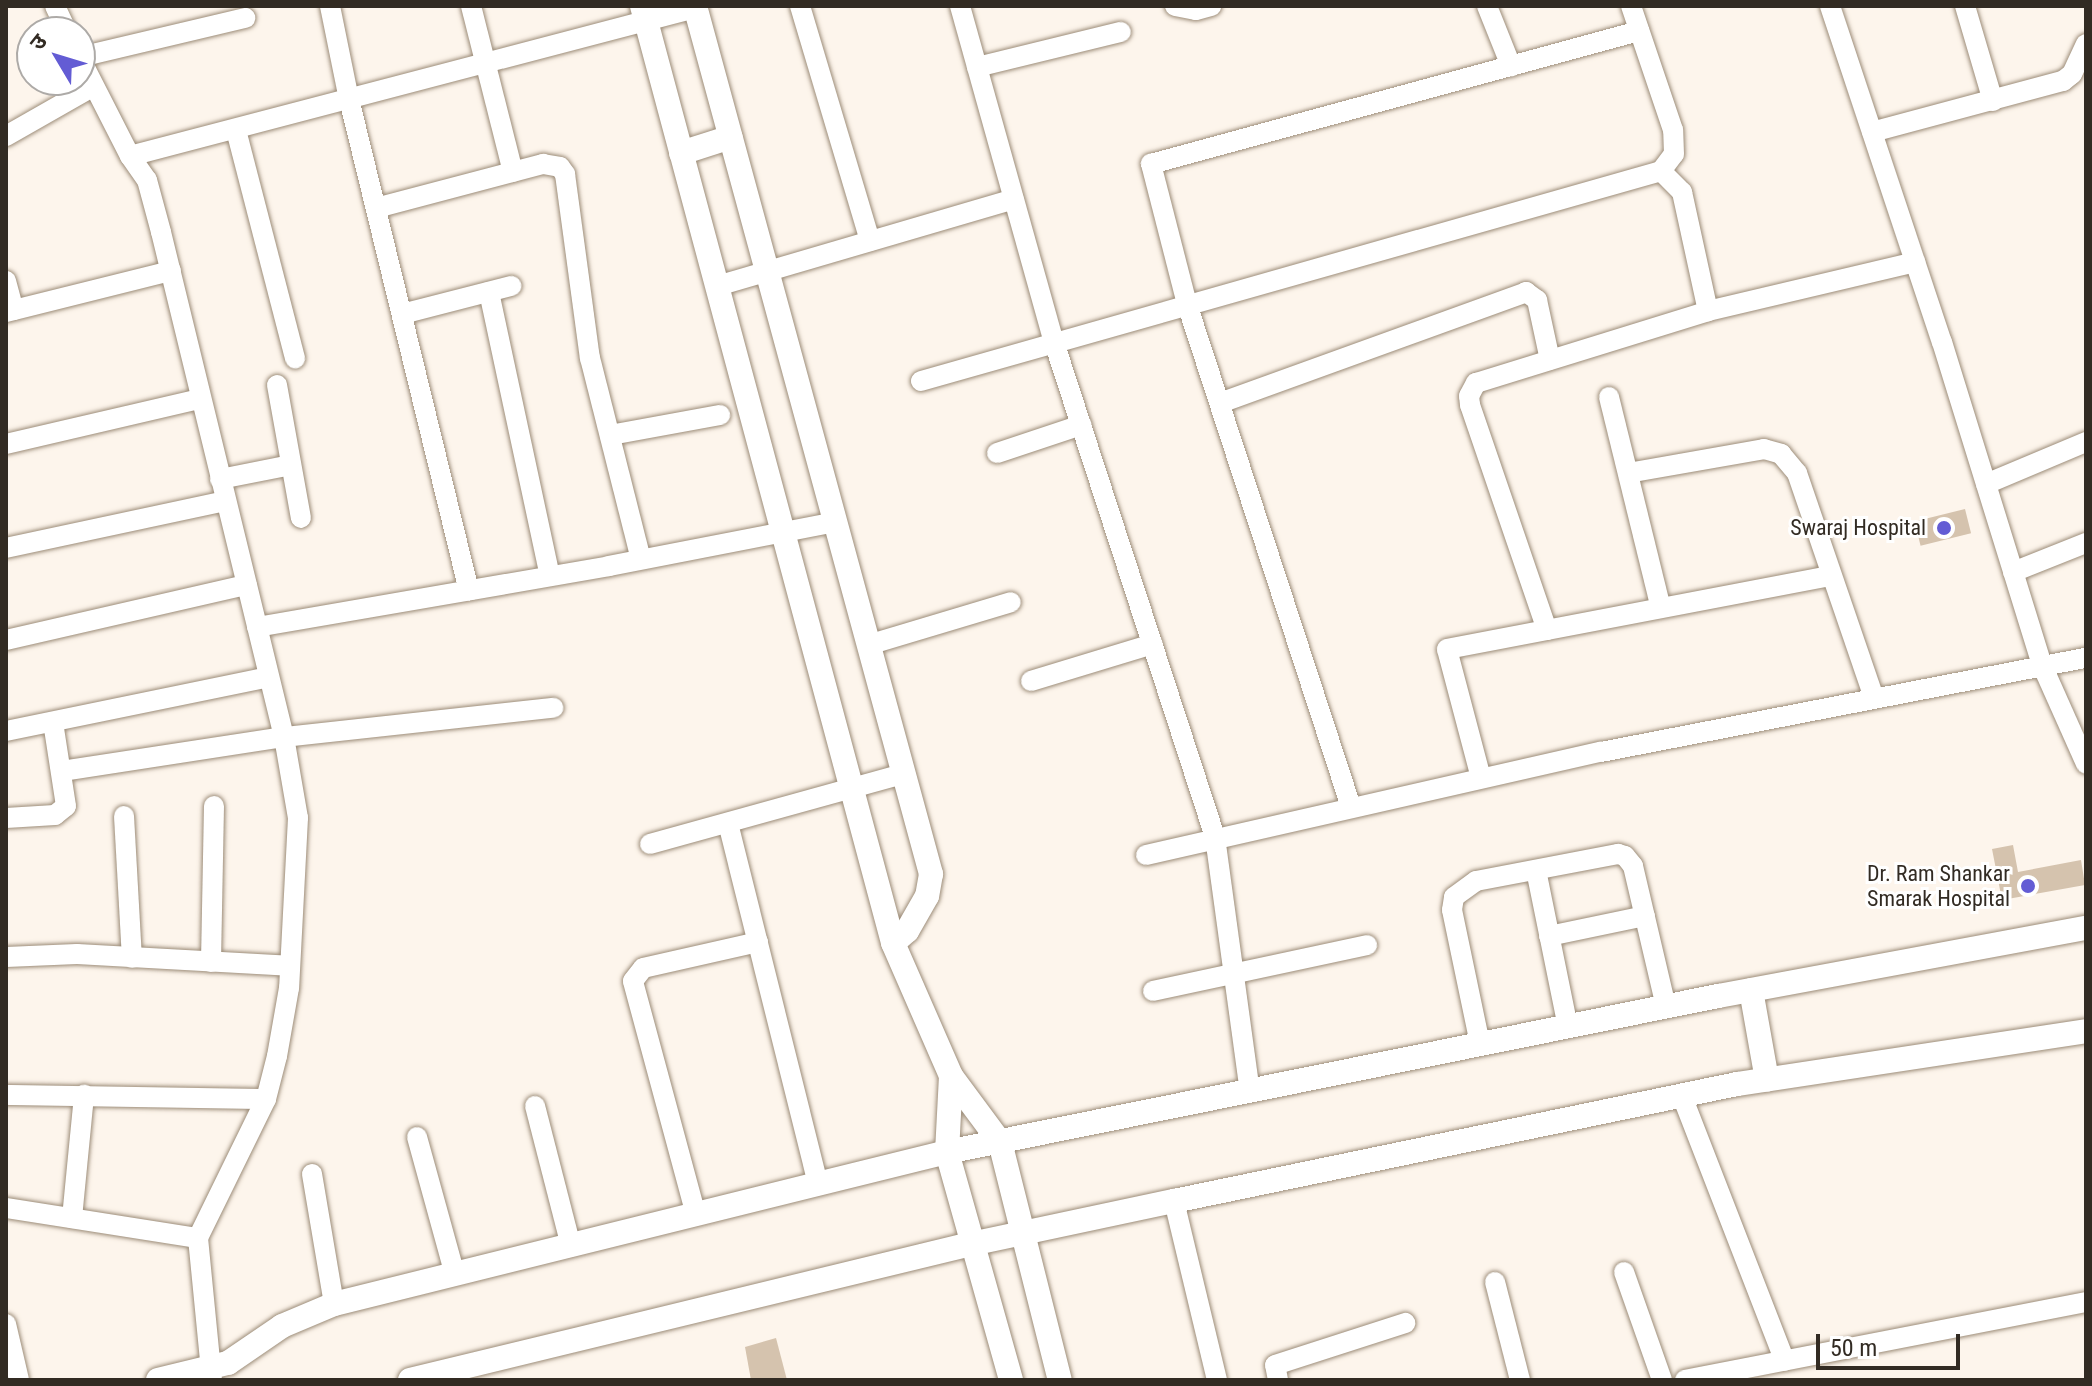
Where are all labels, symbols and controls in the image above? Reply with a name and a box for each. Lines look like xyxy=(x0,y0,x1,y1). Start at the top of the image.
north arrow xyxy=(16,16,96,96)
text: उ xyxy=(24,29,52,55)
place label: Swaraj Hospital xyxy=(1790,515,1926,541)
marker: Swaraj Hospital xyxy=(1933,517,1955,539)
place label: Dr. Ram Shankar Smarak Hospital xyxy=(1867,860,2010,912)
marker: Dr. Ram Shankar Smarak Hospital xyxy=(2017,875,2039,897)
scale bar xyxy=(1820,1318,1964,1368)
text: 50 m xyxy=(1830,1334,1877,1362)

